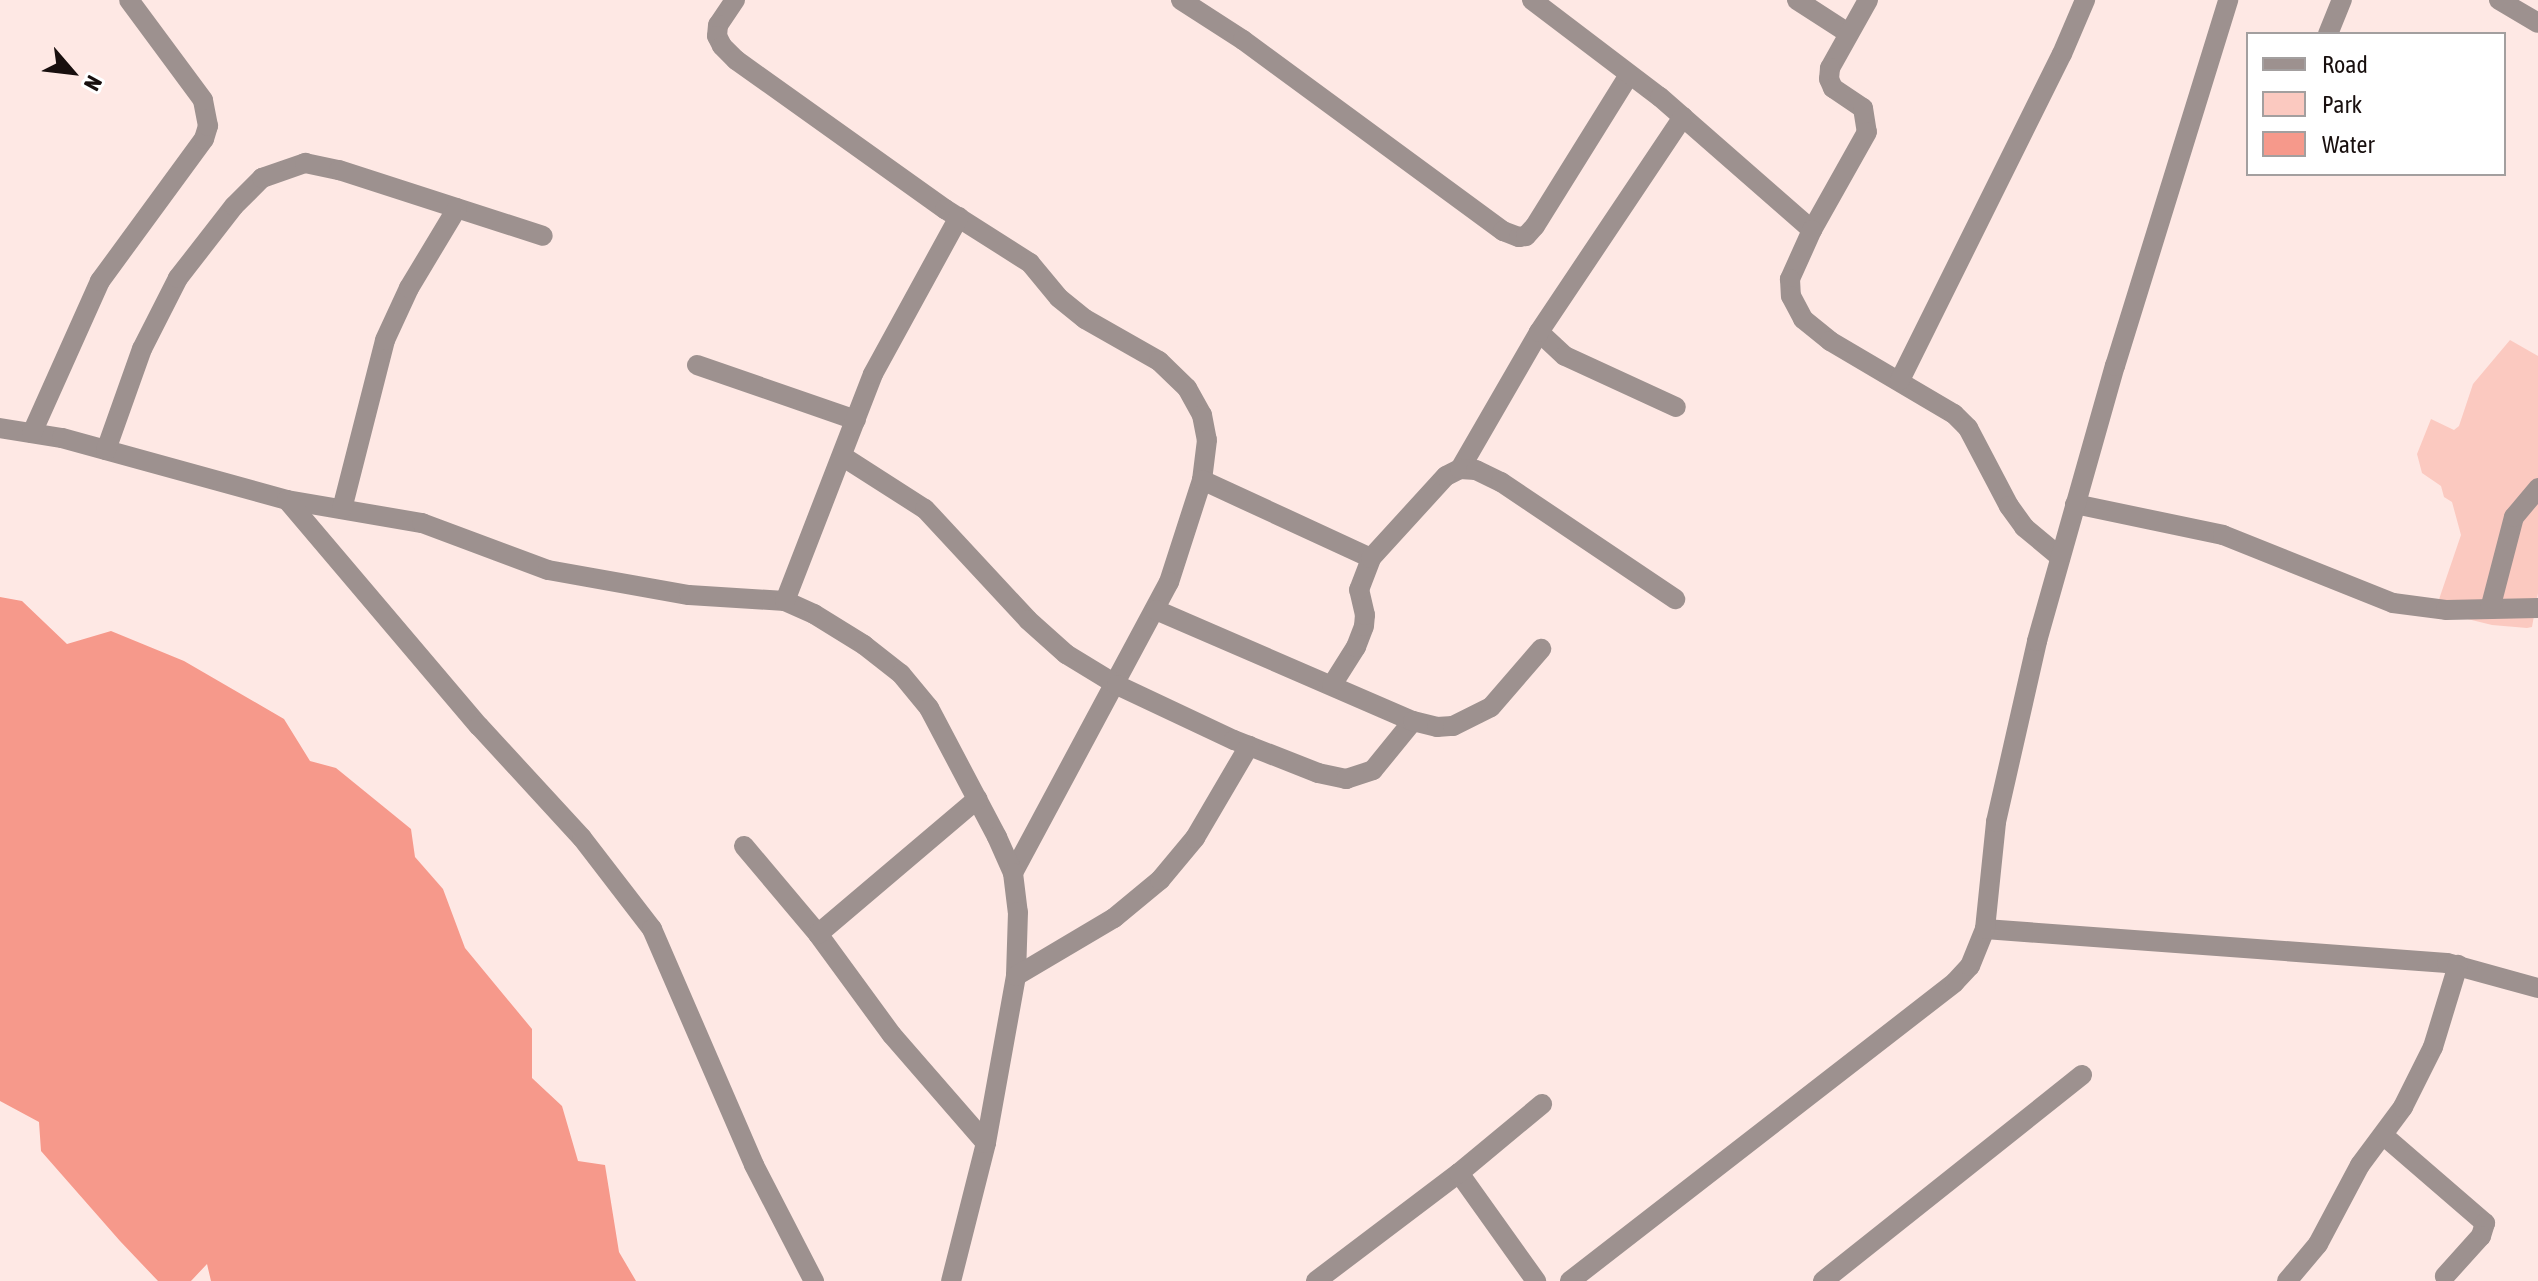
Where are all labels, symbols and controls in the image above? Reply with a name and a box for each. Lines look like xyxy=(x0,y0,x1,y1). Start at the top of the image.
north arrow xyxy=(32,32,112,112)
legend xyxy=(2246,32,2506,176)
text: Road xyxy=(2322,51,2368,78)
text: N xyxy=(79,71,108,95)
text: Park xyxy=(2322,91,2362,118)
text: Water xyxy=(2322,131,2375,158)

